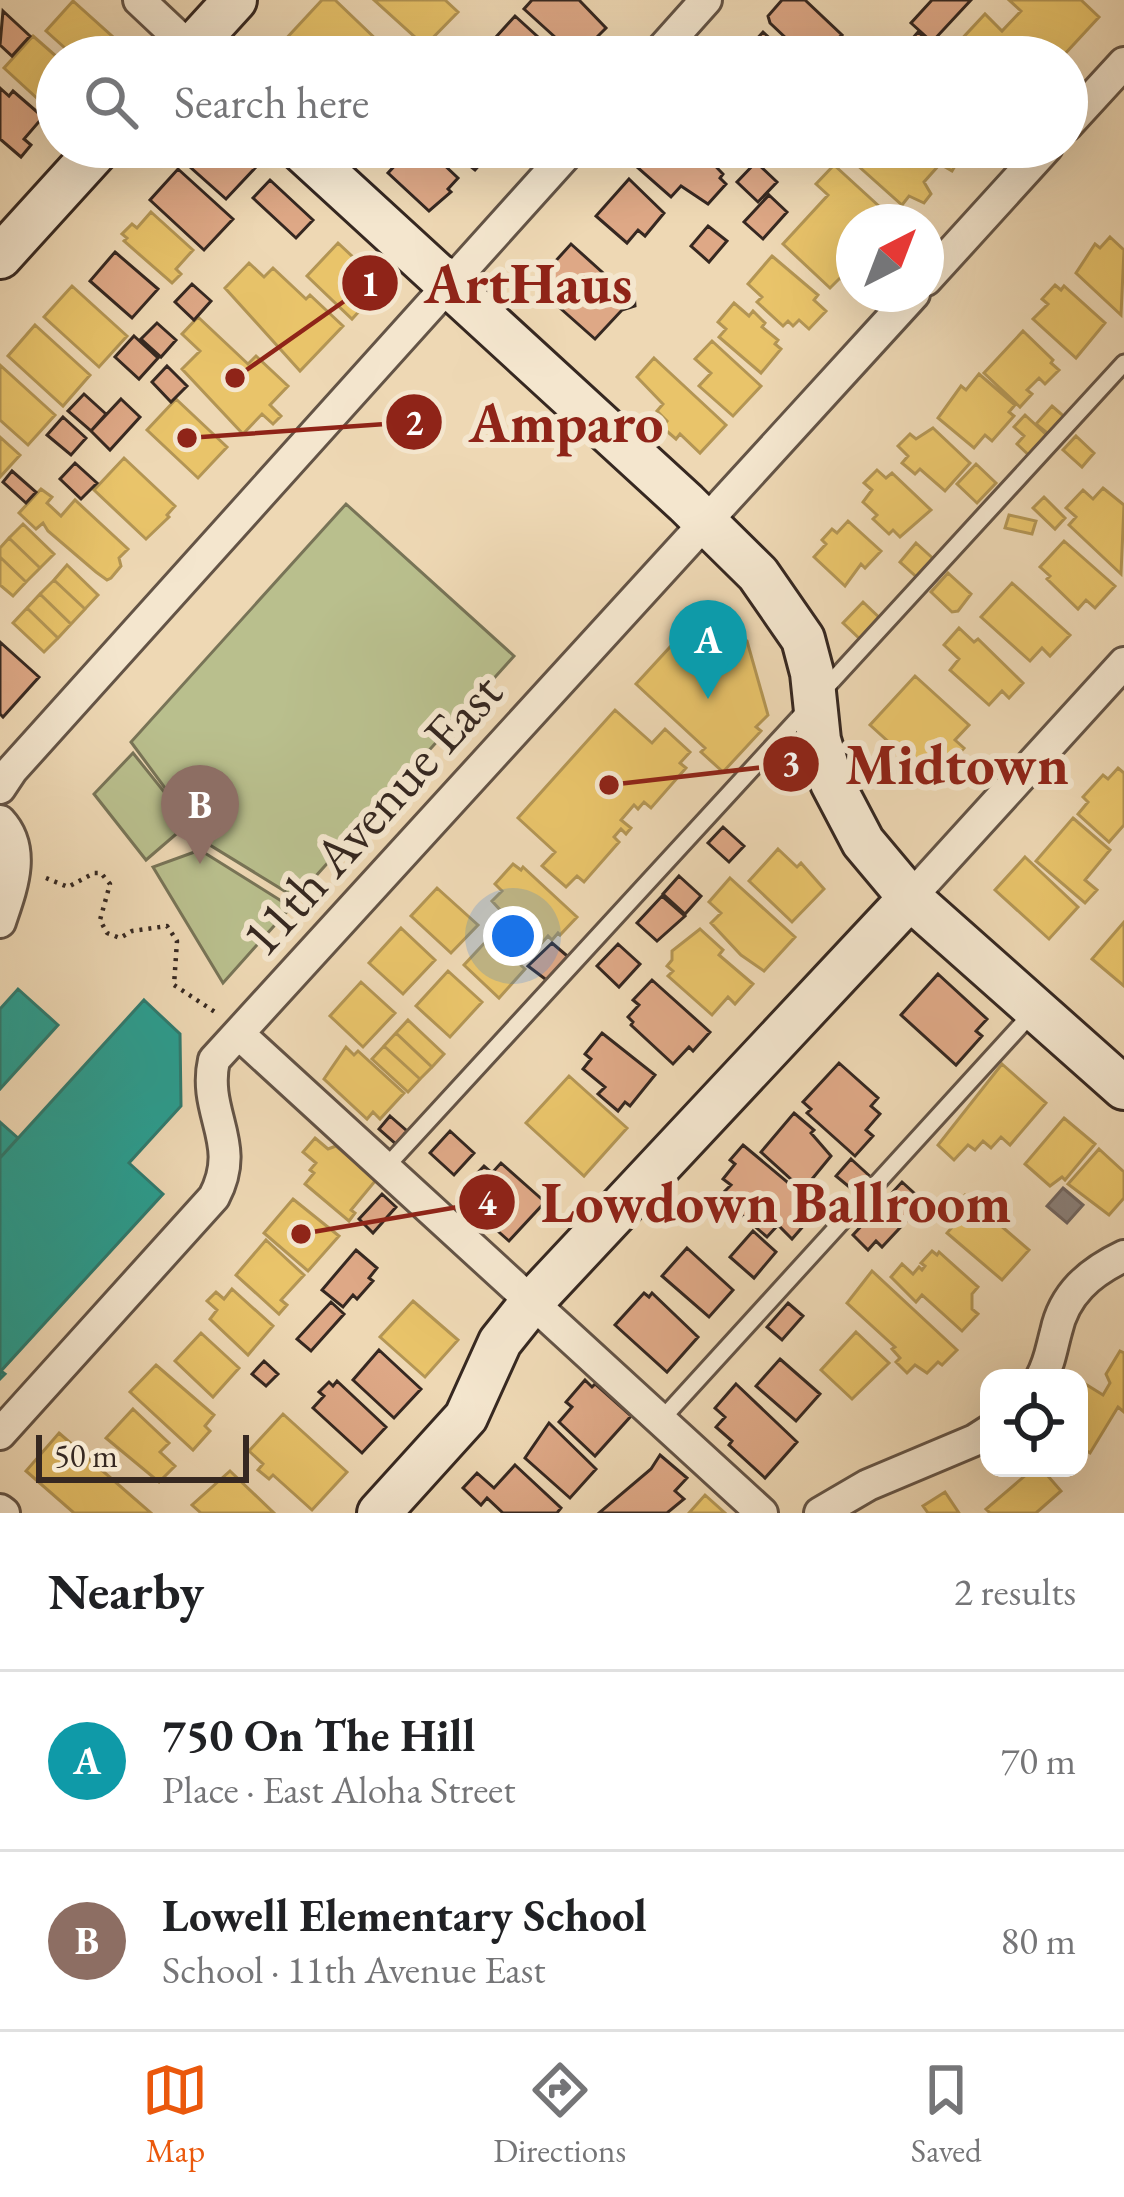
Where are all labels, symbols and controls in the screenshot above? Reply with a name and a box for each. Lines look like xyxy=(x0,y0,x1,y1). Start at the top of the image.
search box xyxy=(36,36,1088,168)
icon: search xyxy=(78,69,144,135)
text: Search here xyxy=(174,73,369,131)
north arrow xyxy=(836,204,944,312)
callout: ArtHaus xyxy=(340,237,657,330)
text: ArtHaus xyxy=(423,246,632,320)
text: 1 xyxy=(360,260,380,307)
callout: Amparo xyxy=(384,376,687,469)
text: Amparo xyxy=(468,385,663,459)
text: 2 xyxy=(404,399,424,446)
pin: A xyxy=(669,600,747,699)
street label: 11th Avenue East xyxy=(225,657,517,971)
callout: Midtown xyxy=(761,717,1093,810)
text: Midtown xyxy=(845,727,1069,801)
text: 3 xyxy=(781,740,801,787)
pin: B xyxy=(161,765,239,864)
your location xyxy=(483,906,543,966)
callout: Lowdown Ballroom xyxy=(457,1156,1035,1249)
text: Lowdown Ballroom xyxy=(541,1165,1011,1239)
text: 4 xyxy=(477,1179,497,1226)
map controls xyxy=(980,1369,1088,1477)
button: locate xyxy=(980,1369,1088,1477)
scale bar xyxy=(36,1429,249,1482)
text: 50 m xyxy=(54,1434,118,1477)
text: Nearby xyxy=(48,1558,204,1624)
text: 2 results xyxy=(954,1566,1076,1617)
text: 750 On The Hill xyxy=(162,1706,475,1764)
text: A xyxy=(73,1735,101,1786)
text: 70 m xyxy=(1000,1735,1076,1786)
text: Place · East Aloha Street xyxy=(162,1764,516,1815)
text: Lowell Elementary School xyxy=(162,1886,647,1944)
text: B xyxy=(75,1915,99,1966)
text: 80 m xyxy=(1000,1915,1076,1966)
text: School · 11th Avenue East xyxy=(162,1944,546,1995)
tab: Map xyxy=(142,2057,208,2172)
tab: Directions xyxy=(493,2057,626,2172)
tab: Saved xyxy=(911,2057,982,2172)

